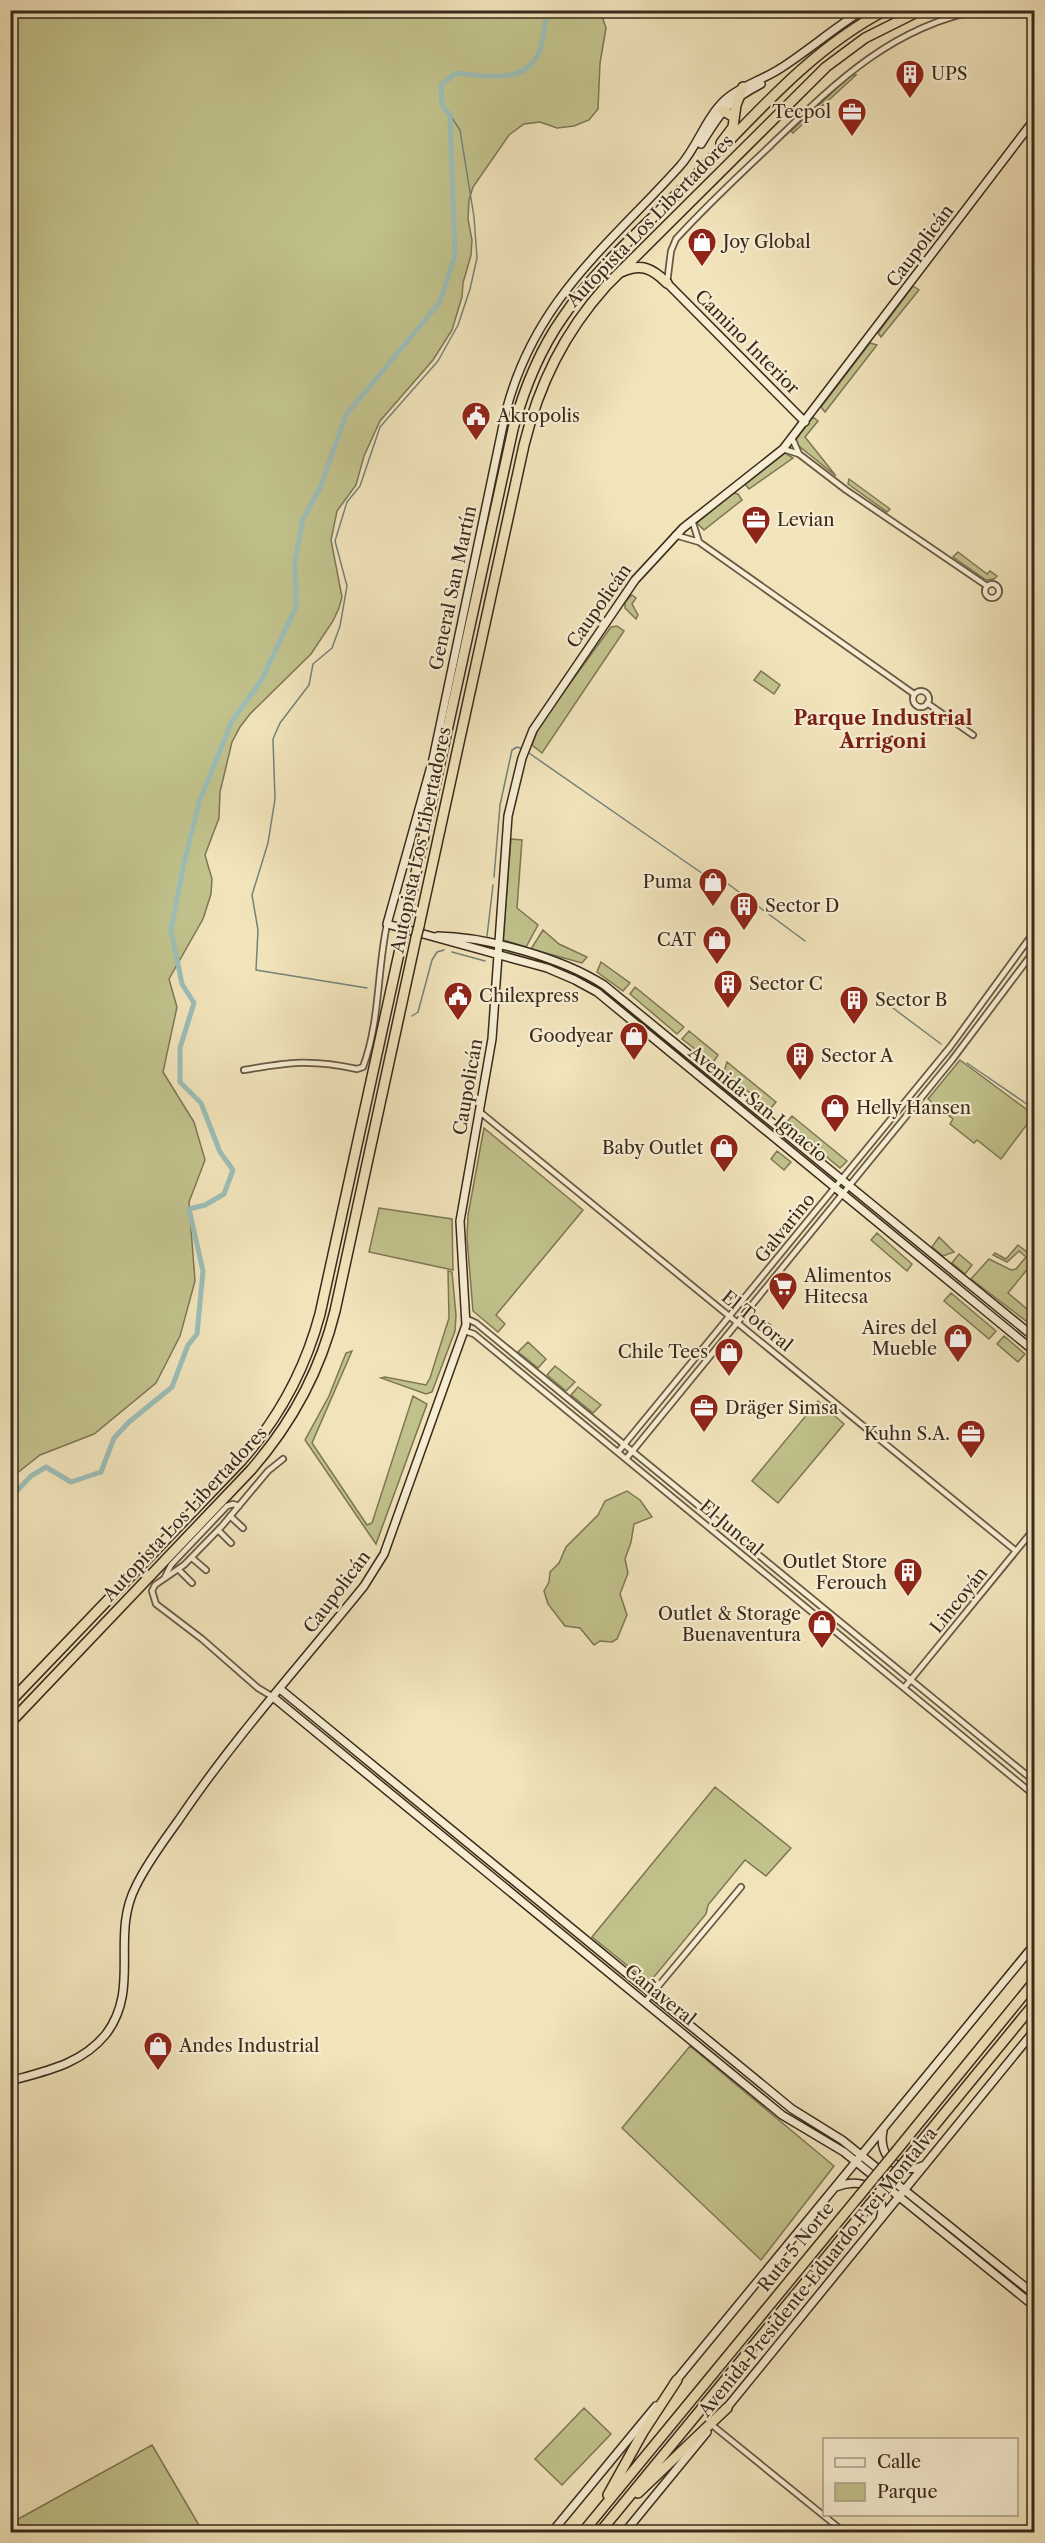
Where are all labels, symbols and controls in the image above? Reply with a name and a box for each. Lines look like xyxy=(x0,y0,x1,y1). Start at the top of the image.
building icon: UPS xyxy=(894,58,926,100)
place label: UPS xyxy=(931,63,968,85)
office icon: Tecpol xyxy=(836,96,868,138)
place label: Tecpol xyxy=(772,101,831,123)
street label: Autopista Los Libertadores xyxy=(561,130,738,312)
street label: Caupolicán xyxy=(882,200,958,292)
shop icon: Joy Global xyxy=(686,226,718,268)
place label: Joy Global xyxy=(720,231,811,253)
street label: Camino Interior xyxy=(690,285,804,399)
public building icon: Akropolis xyxy=(460,400,492,442)
place label: Akropolis xyxy=(496,405,580,427)
street label: General San Martín xyxy=(425,504,481,672)
office icon: Levian xyxy=(740,504,772,546)
place label: Levian xyxy=(777,509,835,531)
street label: Caupolicán xyxy=(562,560,636,652)
district label: Parque Industrial Arrigoni xyxy=(793,706,973,753)
street label: Autopista Los Libertadores xyxy=(386,725,456,956)
shop icon: Puma xyxy=(697,866,729,908)
place label: Puma xyxy=(643,871,693,893)
building icon: Sector D xyxy=(728,890,760,932)
place label: Sector D xyxy=(765,895,839,917)
shop icon: CAT xyxy=(701,924,733,966)
place label: CAT xyxy=(657,929,697,951)
building icon: Sector C xyxy=(712,968,744,1010)
place label: Sector C xyxy=(749,973,823,995)
public building icon: Chilexpress xyxy=(442,980,474,1022)
building icon: Sector B xyxy=(838,984,870,1026)
place label: Chilexpress xyxy=(479,985,579,1007)
place label: Sector B xyxy=(875,989,947,1011)
shop icon: Goodyear xyxy=(618,1020,650,1062)
place label: Goodyear xyxy=(529,1025,613,1047)
street label: Caupolicán xyxy=(449,1037,487,1137)
building icon: Sector A xyxy=(784,1040,816,1082)
street label: Avenida San Ignacio xyxy=(683,1041,832,1167)
place label: Sector A xyxy=(821,1045,894,1067)
shop icon: Helly Hansen xyxy=(819,1092,851,1134)
place label: Helly Hansen xyxy=(856,1097,971,1119)
shop icon: Baby Outlet xyxy=(708,1132,740,1174)
place label: Baby Outlet xyxy=(602,1137,704,1159)
street label: Galvarino xyxy=(750,1189,820,1267)
place label: Alimentos Hitecsa xyxy=(803,1265,892,1308)
supermarket icon: Alimentos Hitecsa xyxy=(767,1270,799,1312)
street label: El Totoral xyxy=(717,1286,797,1356)
place label: Aires del Mueble xyxy=(861,1317,937,1360)
shop icon: Aires del Mueble xyxy=(942,1322,974,1364)
shop icon: Chile Tees xyxy=(713,1336,745,1378)
place label: Chile Tees xyxy=(618,1341,708,1363)
office icon: Dräger Simsa xyxy=(688,1392,720,1434)
place label: Dräger Simsa xyxy=(725,1397,839,1419)
office icon: Kuhn S.A. xyxy=(955,1418,987,1460)
street label: Autopista Los Libertadores xyxy=(98,1422,272,1607)
place label: Kuhn S.A. xyxy=(864,1423,950,1445)
street label: El Juncal xyxy=(695,1495,767,1561)
street label: Caupolicán xyxy=(299,1546,375,1638)
place label: Outlet Store Ferouch xyxy=(782,1551,887,1594)
building icon: Outlet Store Ferouch xyxy=(892,1556,924,1598)
street label: Lincoyán xyxy=(926,1562,992,1638)
place label: Outlet & Storage Buenaventura xyxy=(658,1603,802,1646)
shop icon: Outlet & Storage Buenaventura xyxy=(806,1608,838,1650)
street label: Cañaveral xyxy=(620,1960,700,2030)
shop icon: Andes Industrial xyxy=(142,2030,174,2072)
place label: Andes Industrial xyxy=(178,2035,319,2057)
street label: Avenida Presidente Eduardo Frei Montalva xyxy=(693,2122,942,2422)
street label: Ruta 5 Norte xyxy=(753,2198,839,2296)
legend xyxy=(823,2438,1018,2516)
text: Calle xyxy=(877,2451,921,2473)
text: Parque xyxy=(877,2481,938,2503)

